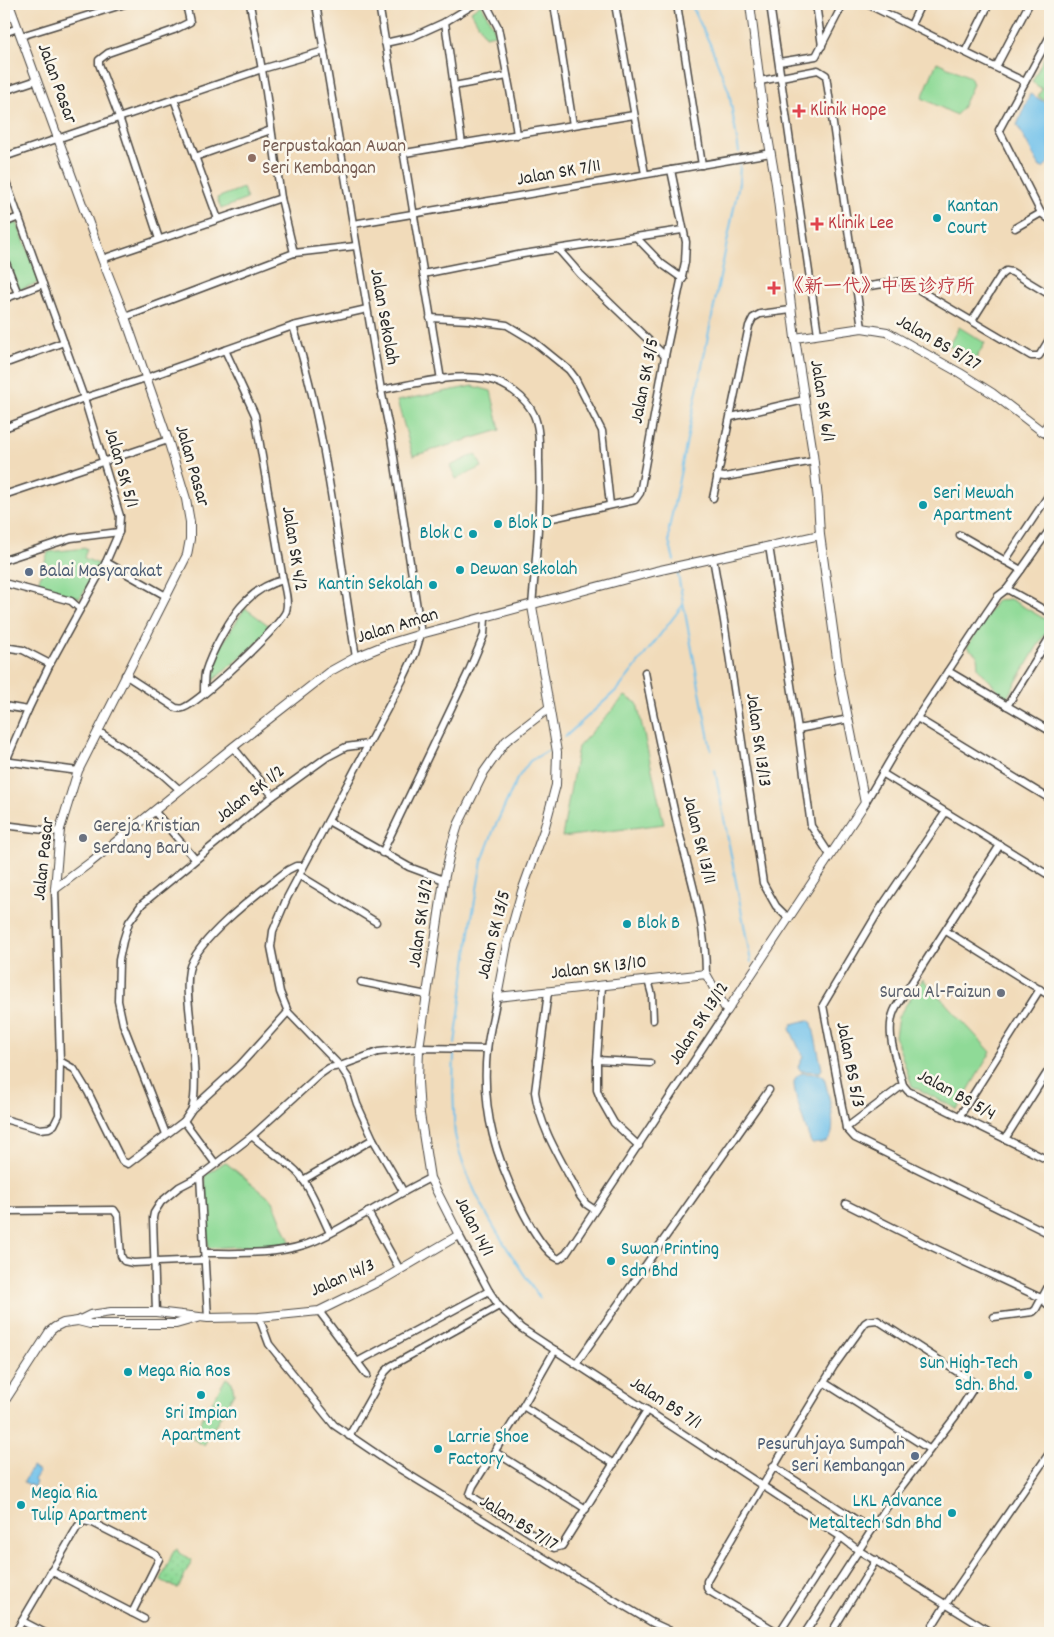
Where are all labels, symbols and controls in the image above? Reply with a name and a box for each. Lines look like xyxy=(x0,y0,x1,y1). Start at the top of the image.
street label: Jalan Pasar xyxy=(29,40,83,128)
place label: Klinik Hope xyxy=(810,98,886,125)
marker: Klinik Hope xyxy=(792,104,806,118)
place label: Perpustakaan Awan Seri Kembangan xyxy=(262,134,406,183)
marker: Perpustakaan Awan Seri Kembangan xyxy=(246,152,258,164)
street label: Jalan SK 7/11 xyxy=(515,153,603,195)
place label: Kantan Court xyxy=(947,194,998,243)
place label: Klinik Lee xyxy=(828,211,894,238)
marker: Kantan Court xyxy=(931,212,943,224)
marker: Klinik Lee xyxy=(810,217,824,231)
street label: Jalan Sekolah xyxy=(361,267,405,367)
place label: 《新一代》中医诊疗所 xyxy=(785,275,975,302)
marker: 《新一代》中医诊疗所 xyxy=(767,281,781,295)
street label: Jalan BS 5/27 xyxy=(891,309,985,379)
street label: Jalan SK 3/5 xyxy=(624,336,668,426)
street label: Jalan SK 6/1 xyxy=(801,358,841,444)
street label: Jalan Pasar xyxy=(166,422,216,510)
street label: Jalan SK 5/1 xyxy=(96,425,144,511)
place label: Seri Mewah Apartment xyxy=(933,481,1014,530)
marker: Seri Mewah Apartment xyxy=(917,499,929,511)
street label: Jalan SK 4/2 xyxy=(273,505,313,593)
place label: Blok D xyxy=(508,511,552,538)
marker: Blok D xyxy=(492,518,504,530)
place label: Blok C xyxy=(419,521,463,548)
marker: Blok C xyxy=(467,528,479,540)
place label: Dewan Sekolah xyxy=(470,557,578,584)
place label: Balai Masyarakat xyxy=(39,559,163,586)
marker: Dewan Sekolah xyxy=(454,564,466,576)
marker: Balai Masyarakat xyxy=(23,566,35,578)
place label: Kantin Sekolah xyxy=(318,572,423,599)
marker: Kantin Sekolah xyxy=(427,579,439,591)
street label: Jalan Aman xyxy=(354,602,442,652)
street label: Jalan SK 13/13 xyxy=(737,691,777,789)
street label: Jalan SK 1/2 xyxy=(210,759,292,831)
street label: Jalan SK 13/11 xyxy=(674,793,722,887)
place label: Gereja Kristian Serdang Baru xyxy=(93,814,200,863)
street label: Jalan Pasar xyxy=(27,816,63,902)
marker: Gereja Kristian Serdang Baru xyxy=(77,832,89,844)
street label: Jalan SK 13/2 xyxy=(402,876,442,970)
street label: Jalan SK 13/5 xyxy=(471,888,519,982)
place label: Blok B xyxy=(637,911,680,938)
marker: Blok B xyxy=(621,918,633,930)
street label: Jalan SK 13/10 xyxy=(549,950,649,988)
street label: Jalan SK 13/12 xyxy=(663,977,737,1071)
place label: Surau Al-Faizun xyxy=(879,980,991,1007)
marker: Surau Al-Faizun xyxy=(995,987,1007,999)
street label: Jalan BS 5/3 xyxy=(827,1020,871,1110)
street label: Jalan BS 5/4 xyxy=(912,1063,1000,1129)
street label: Jalan 14/1 xyxy=(446,1192,500,1262)
place label: Swan Printing Sdn Bhd xyxy=(621,1237,719,1286)
street label: Jalan 14/3 xyxy=(306,1253,380,1305)
marker: Swan Printing Sdn Bhd xyxy=(605,1255,617,1267)
place label: Sun High-Tech Sdn. Bhd. xyxy=(919,1351,1018,1400)
place label: Mega Ria Ros xyxy=(138,1359,231,1386)
marker: Mega Ria Ros xyxy=(122,1366,134,1378)
marker: Sun High-Tech Sdn. Bhd. xyxy=(1022,1369,1034,1381)
street label: Jalan BS 7/1 xyxy=(624,1371,706,1437)
marker: Sri Impian Apartment xyxy=(195,1389,207,1401)
place label: Sri Impian Apartment xyxy=(161,1401,241,1450)
place label: Larrie Shoe Factory xyxy=(448,1425,529,1474)
place label: Pesuruhjaya Sumpah Seri Kembangan xyxy=(757,1432,905,1481)
marker: Larrie Shoe Factory xyxy=(432,1443,444,1455)
marker: Pesuruhjaya Sumpah Seri Kembangan xyxy=(909,1450,921,1462)
place label: Megia Ria Tulip Apartment xyxy=(31,1481,147,1530)
street label: Jalan BS 7/17 xyxy=(473,1489,563,1559)
place label: LKL Advance Metaltech Sdn Bhd xyxy=(809,1489,942,1538)
marker: Megia Ria Tulip Apartment xyxy=(15,1499,27,1511)
marker: LKL Advance Metaltech Sdn Bhd xyxy=(946,1507,958,1519)

